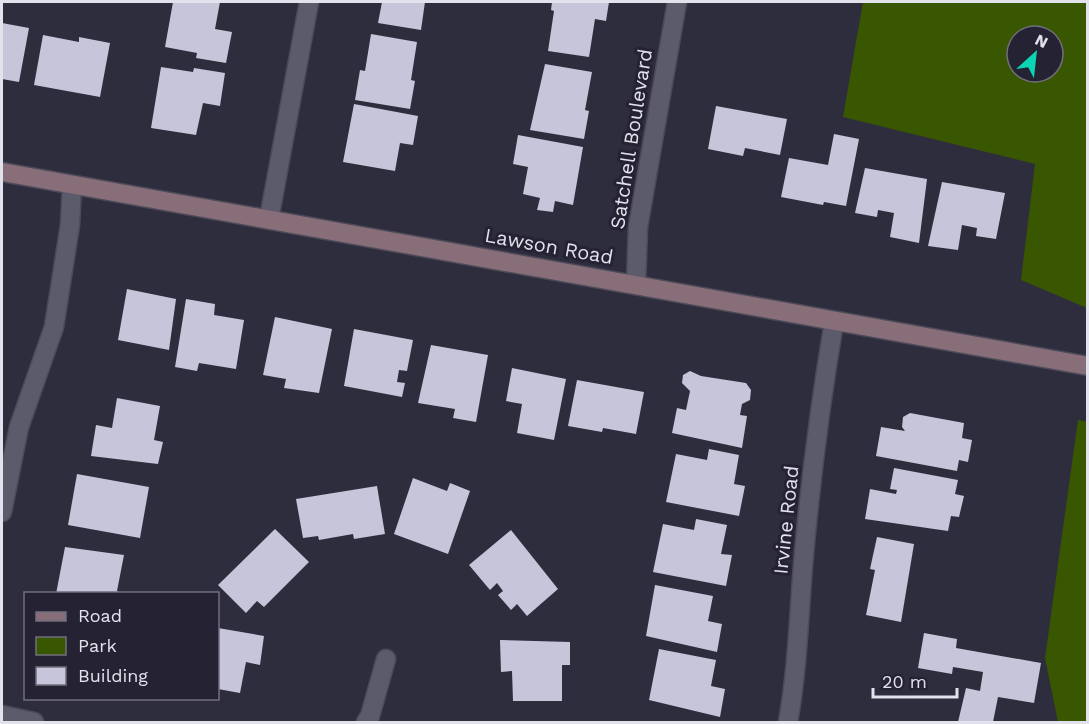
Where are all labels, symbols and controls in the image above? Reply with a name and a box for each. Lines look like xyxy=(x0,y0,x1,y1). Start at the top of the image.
north arrow xyxy=(1005,24,1065,84)
text: N xyxy=(1032,30,1051,52)
street label: Satchell Boulevard xyxy=(605,47,657,231)
street label: Lawson Road xyxy=(483,223,615,269)
street label: Irvine Road xyxy=(768,464,804,576)
legend xyxy=(24,592,219,700)
text: Road xyxy=(78,605,122,626)
text: Park xyxy=(78,635,117,656)
scale bar xyxy=(873,661,957,699)
text: Building xyxy=(78,665,148,686)
text: 20 m xyxy=(882,671,927,692)

